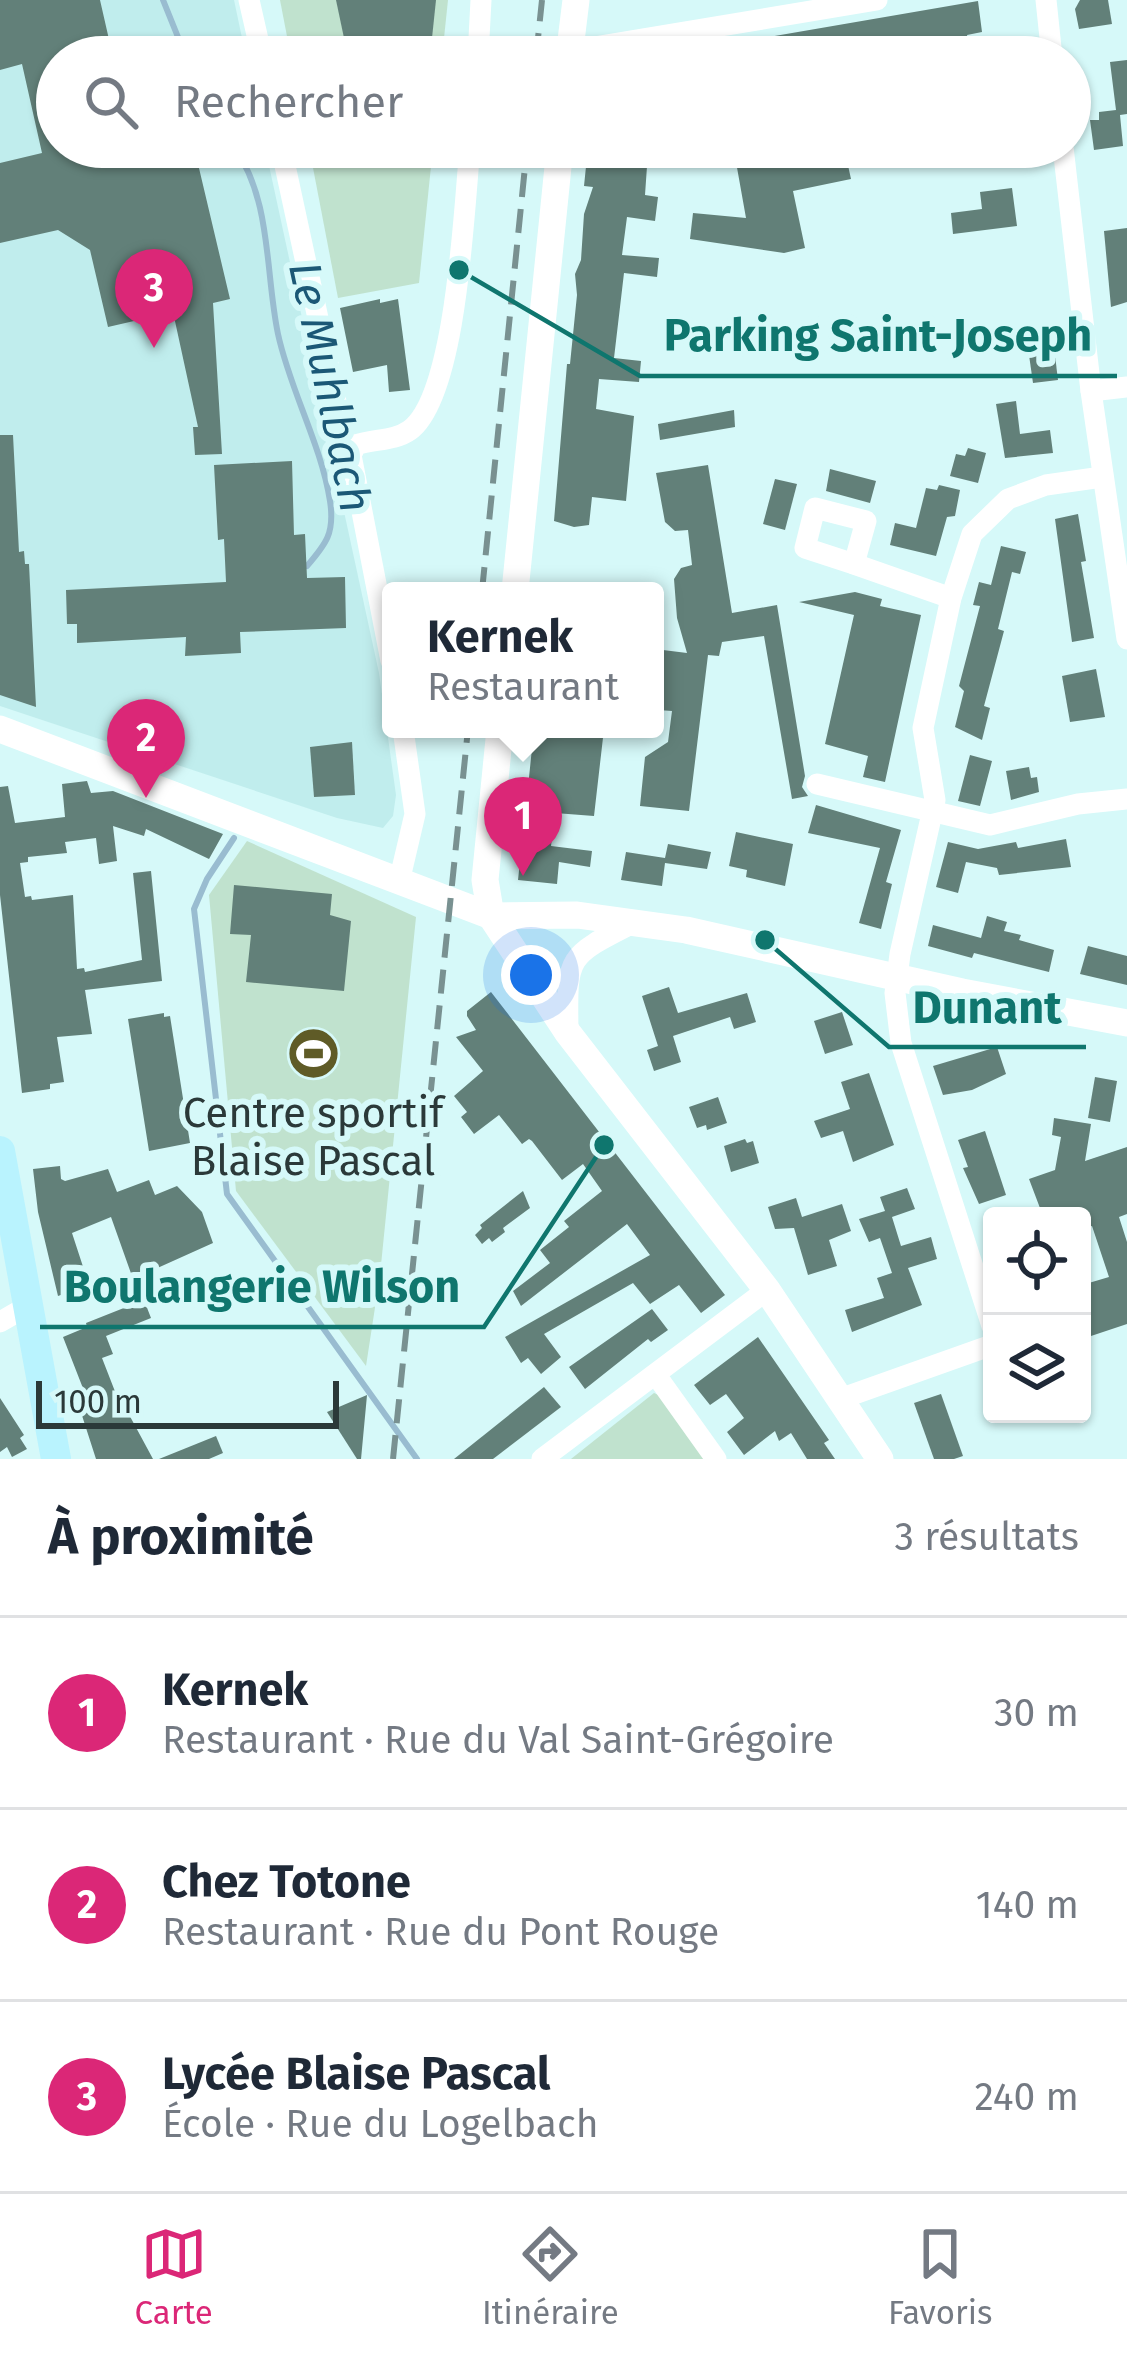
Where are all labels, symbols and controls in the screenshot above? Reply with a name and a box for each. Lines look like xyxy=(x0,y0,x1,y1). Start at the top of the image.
search box xyxy=(36,36,1091,168)
icon: search xyxy=(78,69,144,135)
text: Rechercher xyxy=(174,75,403,129)
pin: 3 xyxy=(115,249,193,348)
water label: Le Muhlbach xyxy=(277,257,383,517)
callout: Parking Saint-Joseph xyxy=(640,295,1117,376)
text: Parking Saint-Joseph xyxy=(664,309,1092,363)
popup xyxy=(382,582,664,738)
text: Kernek xyxy=(427,610,573,664)
text: Restaurant xyxy=(427,664,619,710)
pin: 2 xyxy=(107,699,185,798)
pin: 1 xyxy=(484,777,562,876)
your location xyxy=(501,945,561,1005)
callout: Dunant xyxy=(889,966,1086,1047)
text: Dunant xyxy=(913,981,1062,1035)
sports icon: Centre sportif Blaise Pascal xyxy=(285,1026,341,1082)
place label: Centre sportif Blaise Pascal xyxy=(183,1088,446,1186)
map controls xyxy=(983,1207,1091,1423)
button: locate xyxy=(983,1207,1091,1315)
callout: Boulangerie Wilson xyxy=(40,1246,484,1327)
text: Boulangerie Wilson xyxy=(64,1260,460,1314)
button: layers xyxy=(983,1315,1091,1423)
scale bar xyxy=(36,1375,339,1428)
text: 100 m xyxy=(54,1382,142,1422)
text: À proximité xyxy=(48,1506,314,1568)
text: 3 résultats xyxy=(894,1514,1079,1560)
text: Kernek xyxy=(162,1663,308,1717)
text: 1 xyxy=(78,1690,96,1736)
text: 30 m xyxy=(994,1690,1079,1736)
text: Restaurant · Rue du Val Saint-Grégoire xyxy=(162,1717,834,1763)
text: Chez Totone xyxy=(162,1855,411,1909)
text: 2 xyxy=(77,1882,97,1928)
text: 140 m xyxy=(976,1882,1079,1928)
text: Restaurant · Rue du Pont Rouge xyxy=(162,1909,719,1955)
text: Lycée Blaise Pascal xyxy=(162,2047,550,2101)
text: 3 xyxy=(77,2074,97,2120)
text: 240 m xyxy=(974,2074,1079,2120)
text: École · Rue du Logelbach xyxy=(162,2101,599,2147)
tab: Carte xyxy=(135,2221,213,2333)
tab: Itinéraire xyxy=(482,2221,619,2333)
tab: Favoris xyxy=(888,2221,992,2333)

